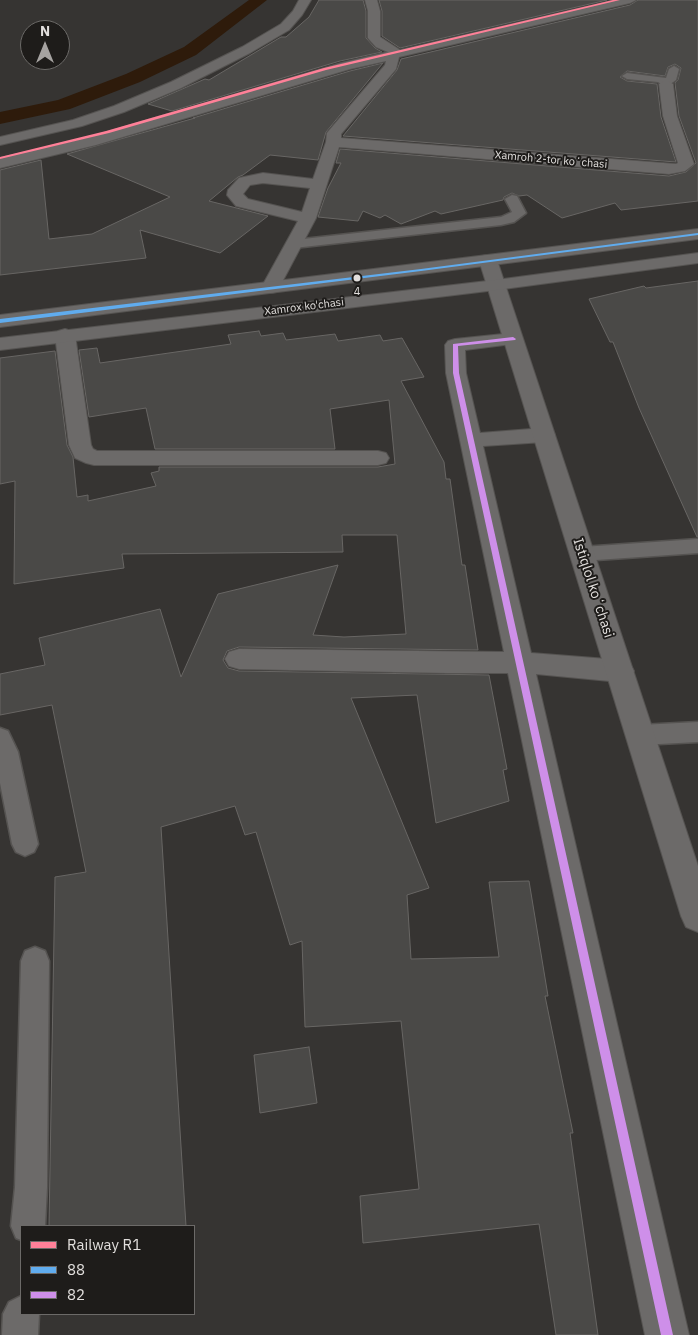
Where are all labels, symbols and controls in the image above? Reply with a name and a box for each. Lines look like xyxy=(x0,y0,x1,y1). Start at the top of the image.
north arrow xyxy=(20,20,70,70)
text: N xyxy=(40,22,50,40)
street label: Xamroh 2-tor koʻchasi xyxy=(494,149,608,171)
marker: 4 xyxy=(352,273,362,283)
place label: 4 xyxy=(354,285,360,299)
street label: Xamrox ko'chasi xyxy=(263,296,345,318)
street label: Istiqlol koʻchasi xyxy=(569,536,617,640)
legend xyxy=(20,1225,195,1315)
text: Railway R1 xyxy=(67,1235,141,1254)
text: 88 xyxy=(67,1260,85,1279)
text: 82 xyxy=(67,1285,85,1304)

